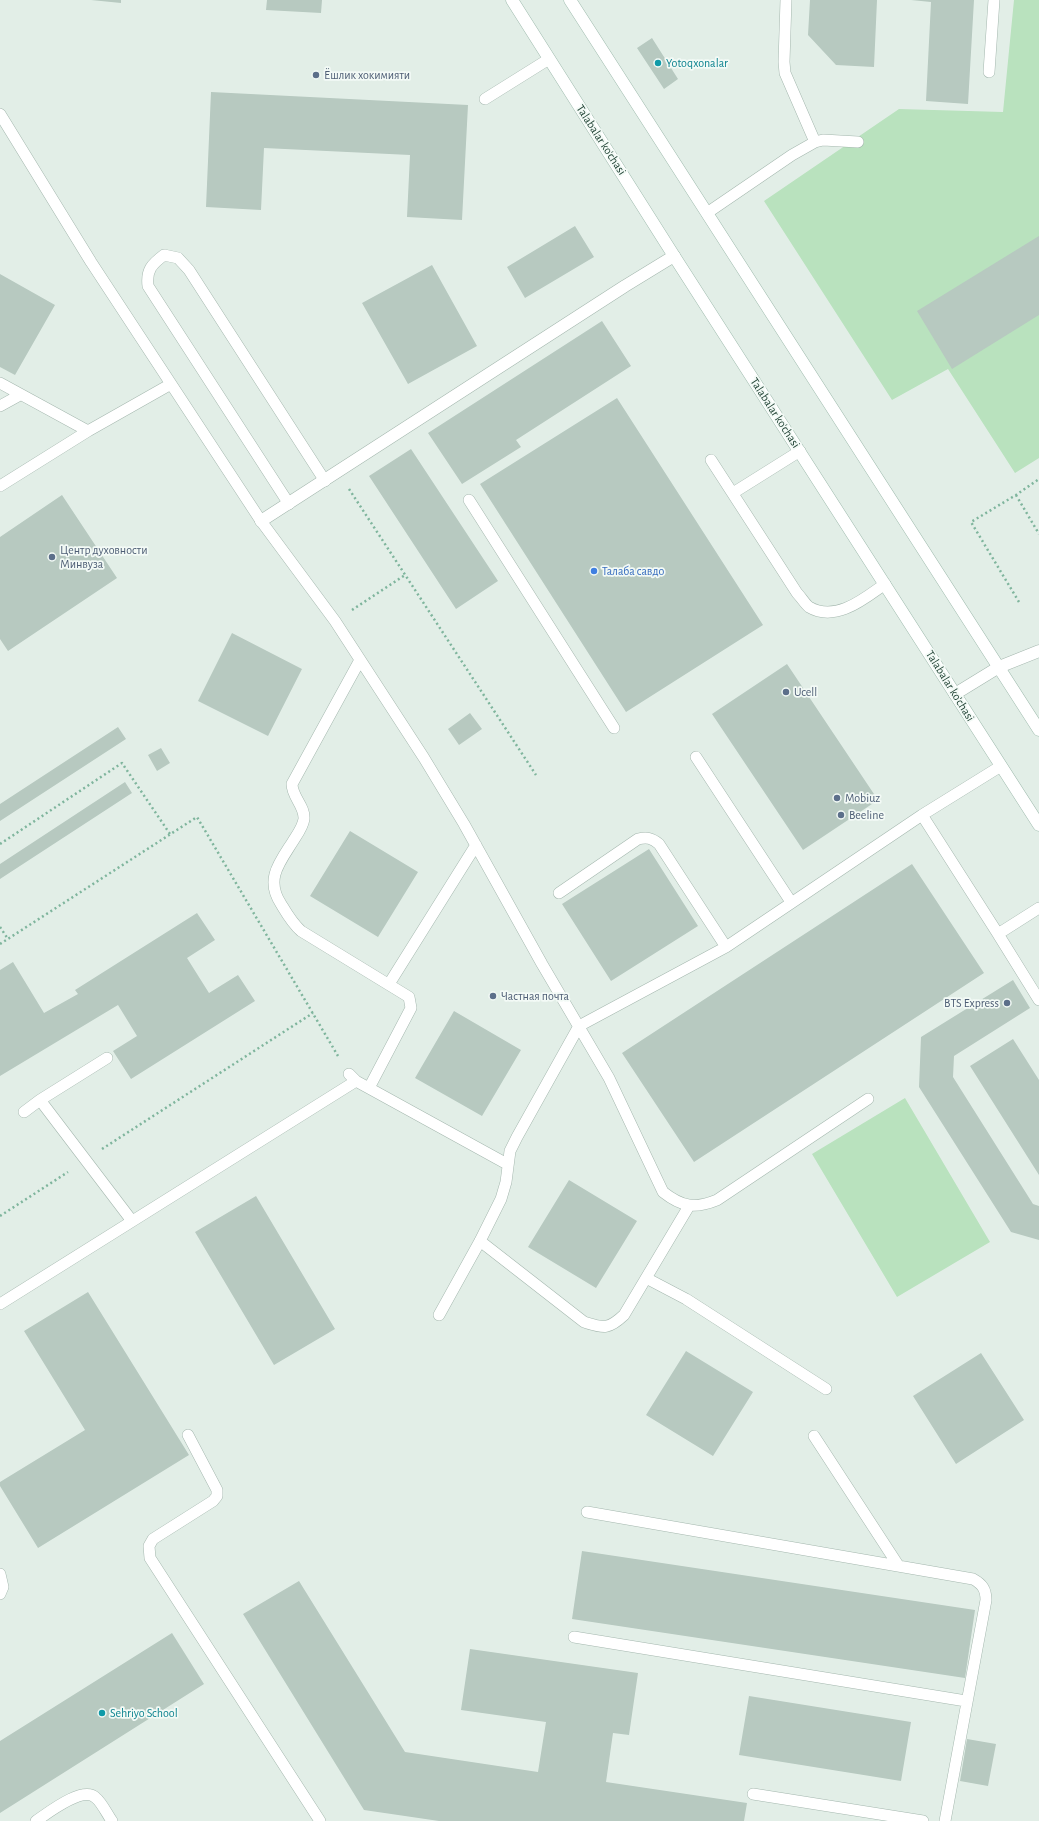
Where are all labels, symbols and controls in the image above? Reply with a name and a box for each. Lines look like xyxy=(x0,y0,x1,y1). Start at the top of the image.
place label: Yotoqxonalar xyxy=(666,56,728,70)
marker: Yotoqxonalar xyxy=(653,58,663,68)
place label: Ёшлик хокимияти xyxy=(324,68,410,82)
marker: Ёшлик хокимияти xyxy=(311,70,321,80)
street label: Talabalar ko'chasi xyxy=(573,102,629,178)
street label: Talabalar ko'chasi xyxy=(747,375,803,451)
place label: Центр духовности Минвуза xyxy=(60,543,148,571)
marker: Центр духовности Минвуза xyxy=(47,552,57,562)
place label: Талаба савдо xyxy=(602,564,664,578)
marker: Талаба савдо xyxy=(589,566,599,576)
street label: Talabalar ko'chasi xyxy=(922,648,978,724)
place label: Ucell xyxy=(794,685,817,699)
marker: Ucell xyxy=(781,687,791,697)
place label: Mobiuz xyxy=(845,791,880,805)
marker: Mobiuz xyxy=(832,793,842,803)
place label: Beeline xyxy=(849,808,884,822)
marker: Beeline xyxy=(836,810,846,820)
place label: Частная почта xyxy=(501,989,569,1003)
marker: Частная почта xyxy=(488,991,498,1001)
place label: BTS Express xyxy=(944,996,999,1010)
marker: BTS Express xyxy=(1002,998,1012,1008)
place label: Sehriyo School xyxy=(110,1706,178,1720)
marker: Sehriyo School xyxy=(97,1708,107,1718)

